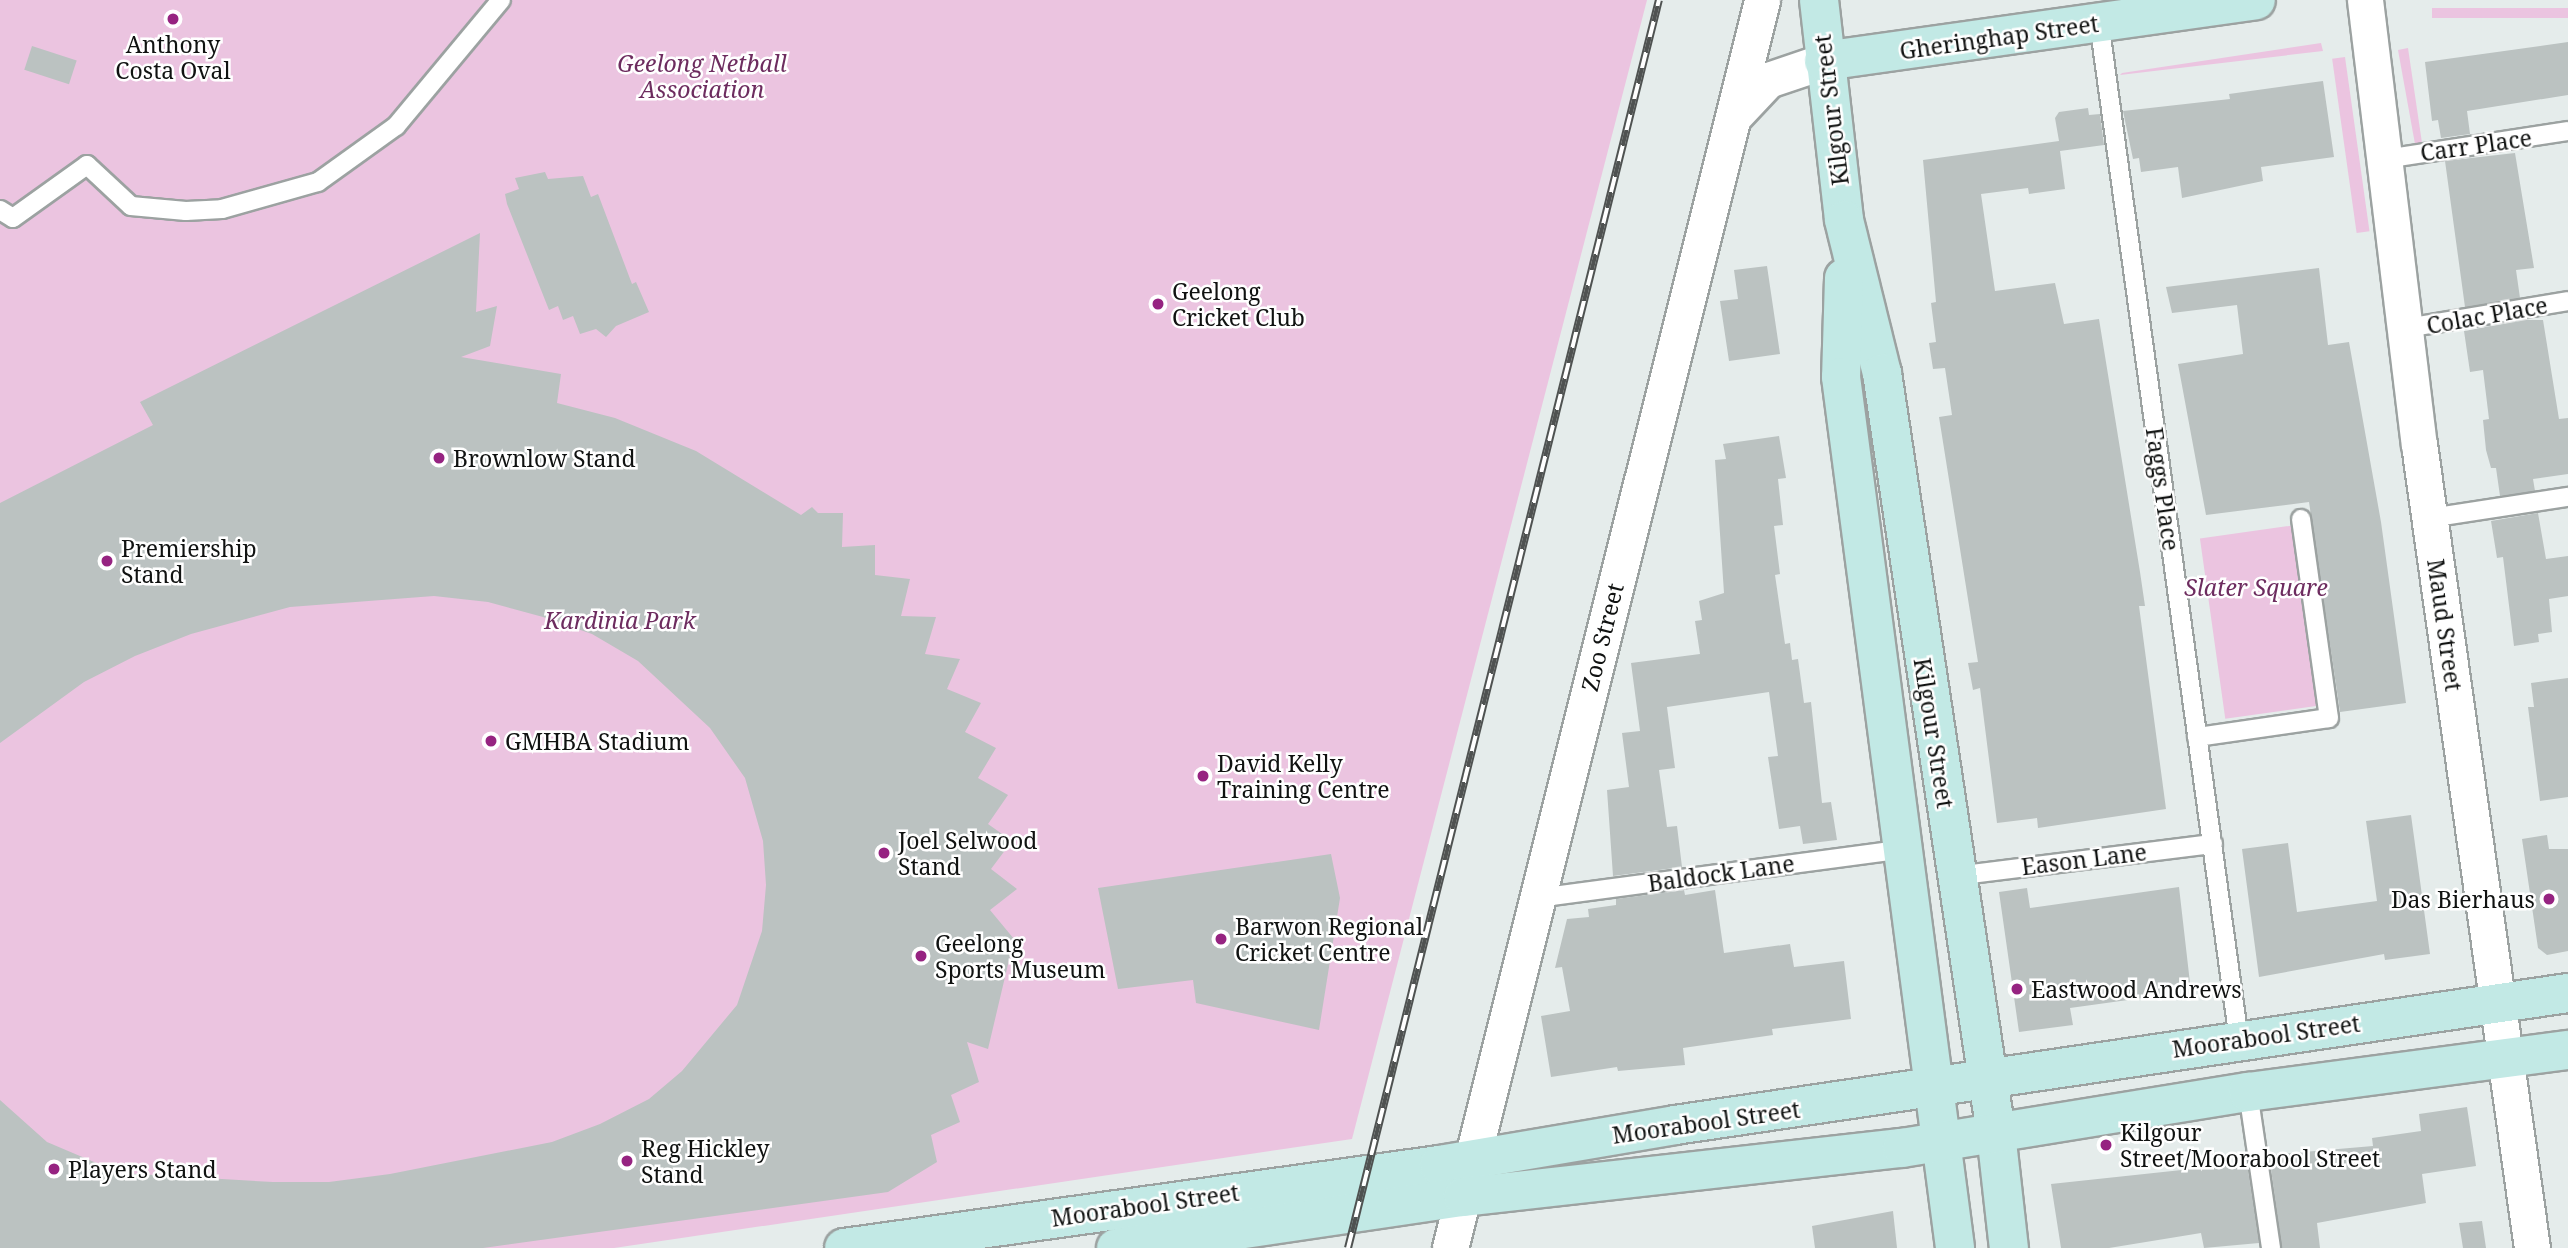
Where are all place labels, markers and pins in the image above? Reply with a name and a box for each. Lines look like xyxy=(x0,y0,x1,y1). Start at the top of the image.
marker: Anthony Costa Oval xyxy=(165,11,181,27)
place label: Anthony Costa Oval xyxy=(115,30,231,84)
place label: Geelong Cricket Club xyxy=(1172,277,1305,331)
marker: Geelong Cricket Club xyxy=(1150,296,1166,312)
place label: Brownlow Stand xyxy=(453,444,636,472)
marker: Brownlow Stand xyxy=(431,450,447,466)
place label: Premiership Stand xyxy=(121,534,257,588)
marker: Premiership Stand xyxy=(99,553,115,569)
place label: GMHBA Stadium xyxy=(505,727,689,755)
marker: GMHBA Stadium xyxy=(483,733,499,749)
place label: David Kelly Training Centre xyxy=(1217,749,1390,803)
marker: David Kelly Training Centre xyxy=(1195,768,1211,784)
place label: Joel Selwood Stand xyxy=(898,826,1037,880)
marker: Joel Selwood Stand xyxy=(876,845,892,861)
place label: Das Bierhaus xyxy=(2391,885,2535,913)
marker: Das Bierhaus xyxy=(2541,891,2557,907)
place label: Barwon Regional Cricket Centre xyxy=(1235,912,1423,966)
place label: Geelong Sports Museum xyxy=(935,929,1105,983)
marker: Barwon Regional Cricket Centre xyxy=(1213,931,1229,947)
marker: Geelong Sports Museum xyxy=(913,948,929,964)
place label: Eastwood Andrews xyxy=(2031,975,2242,1003)
marker: Eastwood Andrews xyxy=(2009,981,2025,997)
place label: Kilgour Street/Moorabool Street xyxy=(2120,1118,2380,1172)
place label: Reg Hickley Stand xyxy=(641,1134,770,1188)
marker: Kilgour Street/Moorabool Street xyxy=(2098,1137,2114,1153)
marker: Reg Hickley Stand xyxy=(619,1153,635,1169)
place label: Players Stand xyxy=(68,1155,217,1183)
marker: Players Stand xyxy=(46,1161,62,1177)

